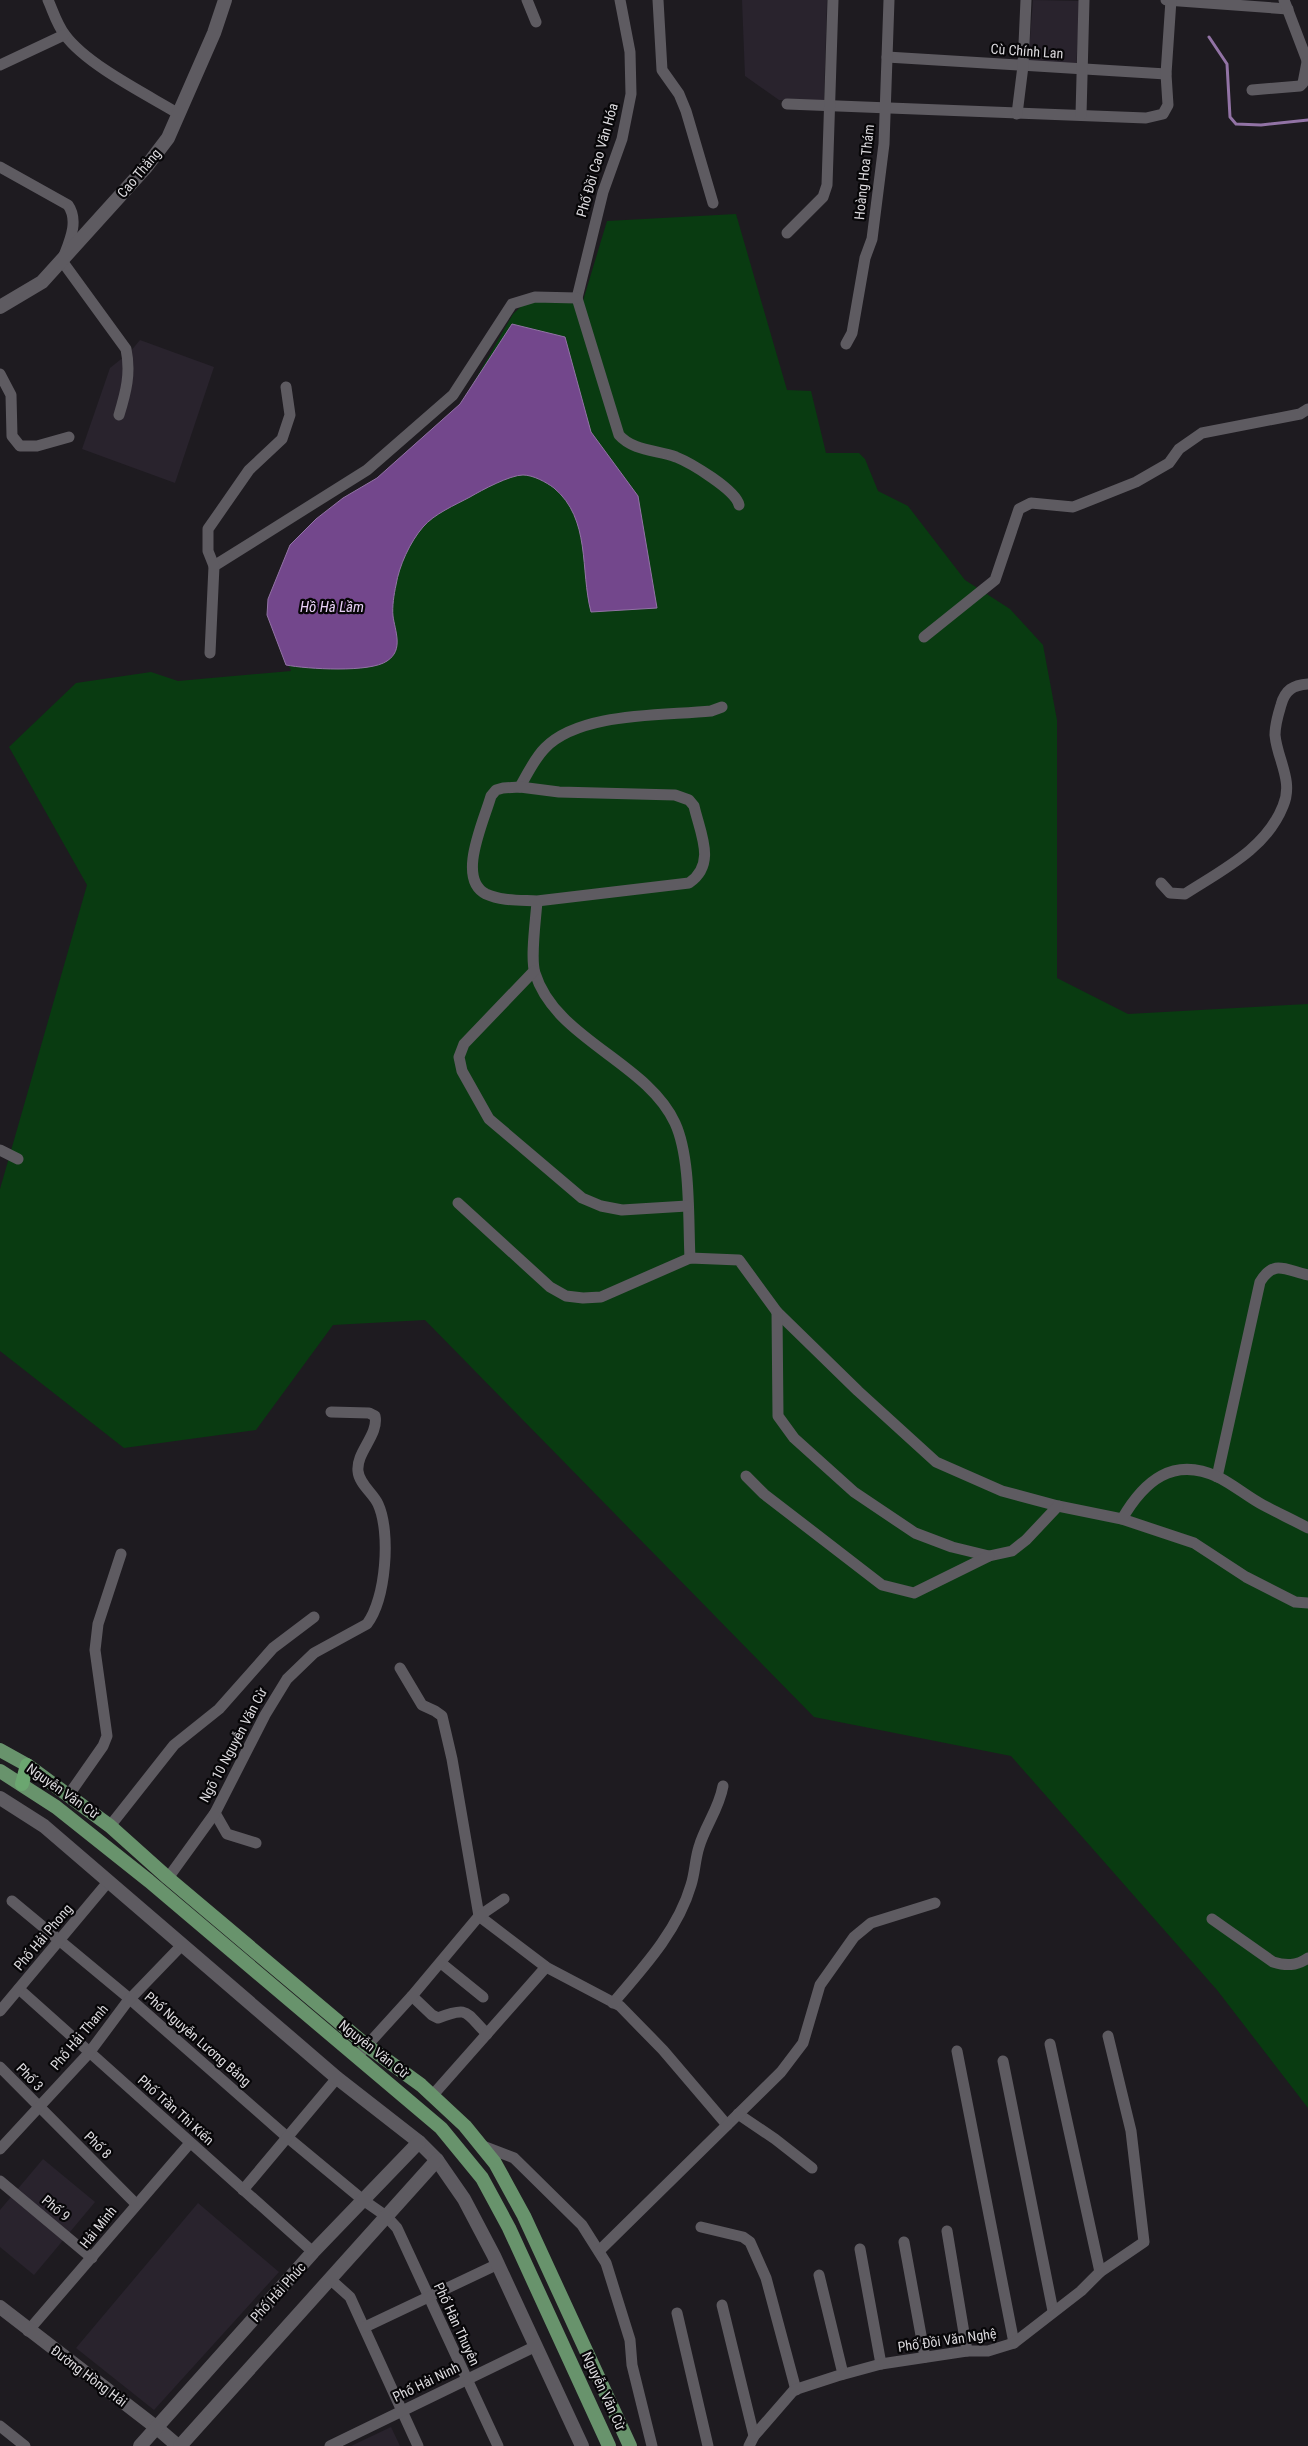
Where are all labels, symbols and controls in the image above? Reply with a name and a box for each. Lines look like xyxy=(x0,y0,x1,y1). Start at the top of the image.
street label: Cù Chính Lan xyxy=(990,40,1064,62)
street label: Phố Đồi Cao Văn Hóa xyxy=(573,101,621,219)
street label: Hoàng Hoa Thám xyxy=(851,123,877,221)
street label: Cao Thắng xyxy=(114,145,164,201)
water label: Hồ Hà Lầm xyxy=(300,598,364,616)
street label: Ngõ 10 Nguyễn Văn Cừ xyxy=(196,1685,270,1805)
street label: Nguyễn Văn Cừ xyxy=(24,1760,102,1822)
street label: Phố Hải Phong xyxy=(11,1901,75,1973)
street label: Phố Nguyễn Lương Bằng xyxy=(142,1989,254,2089)
street label: Phố Hải Thanh xyxy=(47,2001,111,2073)
street label: Nguyễn Văn Cừ xyxy=(336,2017,412,2082)
street label: Phố 3 xyxy=(13,2060,47,2094)
street label: Phố Trần Thì Kiến xyxy=(135,2072,217,2148)
street label: Phố 8 xyxy=(81,2128,115,2162)
street label: Phố 9 xyxy=(39,2192,73,2224)
street label: Hải Minh xyxy=(76,2203,120,2251)
street label: Phố Hải Phúc xyxy=(247,2259,309,2325)
street label: Phố Hàn Thuyên xyxy=(431,2280,483,2368)
street label: Phố Đồi Văn Nghệ xyxy=(897,2325,998,2355)
street label: Đường Hồng Hải xyxy=(48,2342,130,2410)
street label: Nguyễn Văn Cừ xyxy=(579,2349,629,2433)
street label: Phố Hải Ninh xyxy=(390,2359,462,2405)

